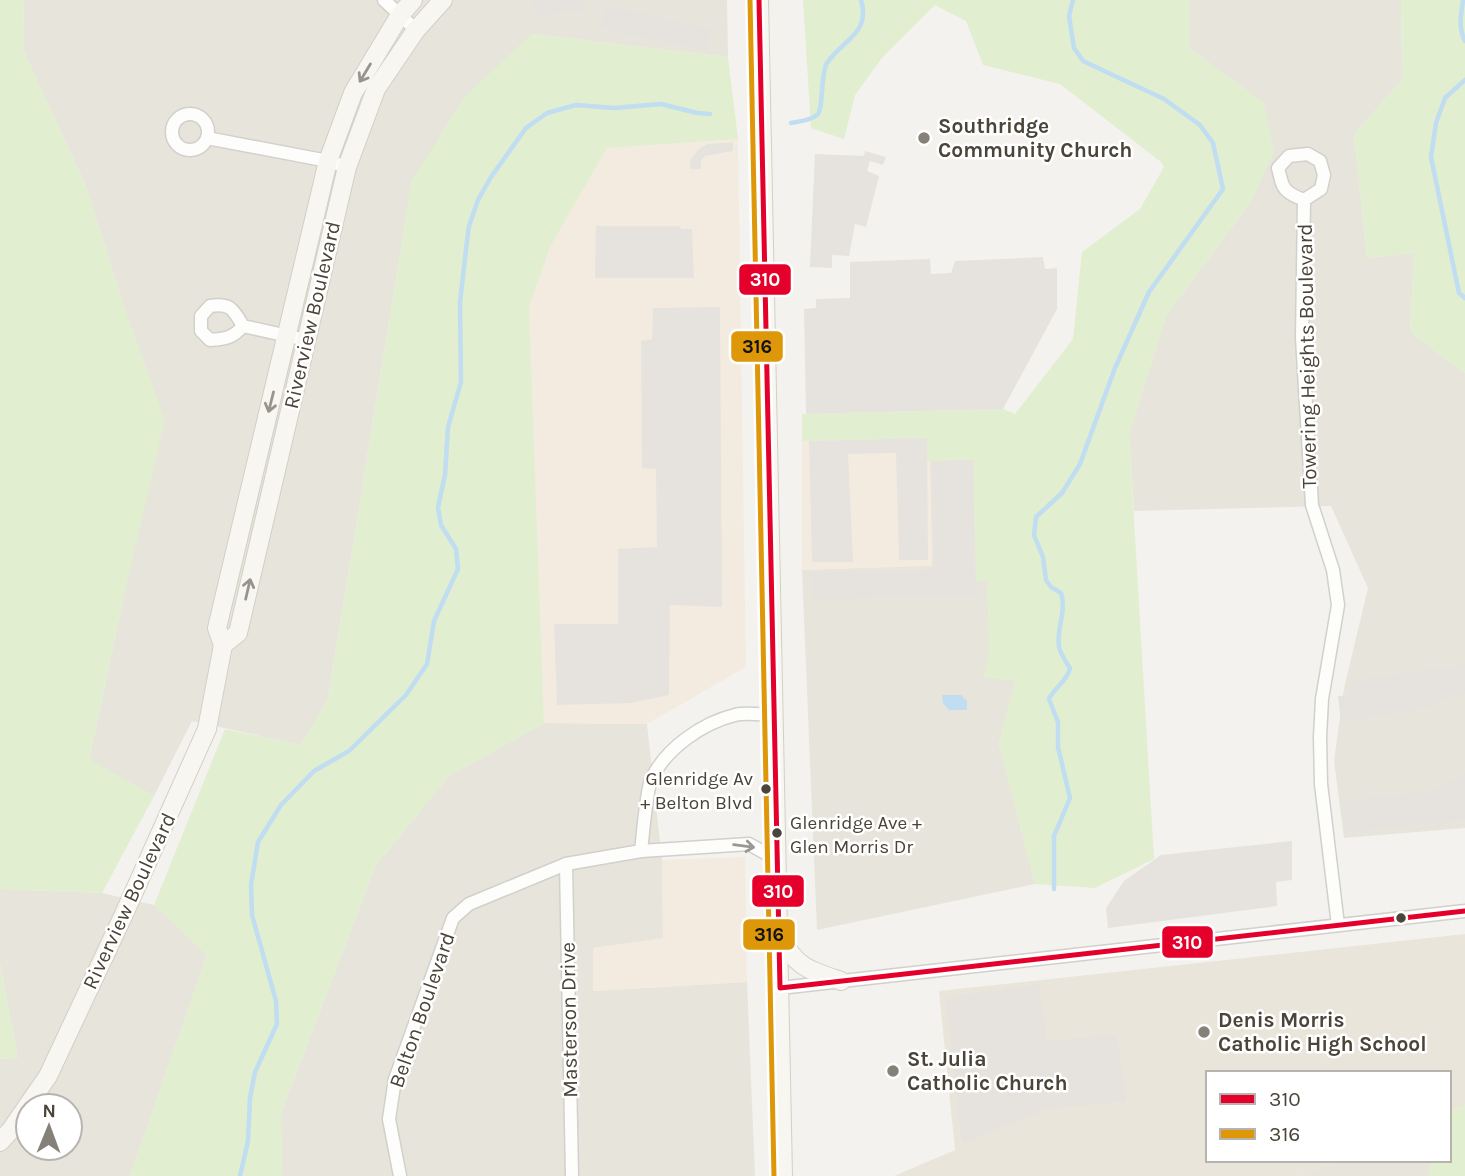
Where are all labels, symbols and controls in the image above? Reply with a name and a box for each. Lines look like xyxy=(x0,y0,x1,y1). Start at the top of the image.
one-way arrow xyxy=(357,63,371,83)
place label: Southridge Community Church xyxy=(938,114,1132,162)
marker: Southridge Community Church xyxy=(916,130,932,146)
street label: Riverview Boulevard xyxy=(279,219,345,411)
street label: Towering Heights Boulevard xyxy=(1293,223,1321,489)
line badge: 310 xyxy=(738,263,792,296)
text: 310 xyxy=(750,269,780,291)
line badge: 316 xyxy=(730,330,784,363)
text: 316 xyxy=(742,336,772,358)
one-way arrow xyxy=(264,390,277,413)
one-way arrow xyxy=(242,578,256,601)
place label: Glenridge Av + Belton Blvd xyxy=(640,768,753,814)
marker: Glenridge Av + Belton Blvd xyxy=(759,782,773,796)
street label: Riverview Boulevard xyxy=(78,809,180,993)
place label: Glenridge Ave + Glen Morris Dr xyxy=(790,812,922,858)
marker: Glenridge Ave + Glen Morris Dr xyxy=(770,826,784,840)
one-way arrow xyxy=(733,840,755,853)
line badge: 310 xyxy=(751,874,805,908)
text: 310 xyxy=(763,881,793,903)
unlabelled marker xyxy=(1394,911,1408,925)
line badge: 316 xyxy=(742,918,796,951)
text: 316 xyxy=(754,924,784,946)
line badge: 310 xyxy=(1161,925,1214,959)
street label: Belton Boulevard xyxy=(384,929,460,1091)
text: 310 xyxy=(1172,932,1202,954)
street label: Masterson Drive xyxy=(556,942,582,1098)
place label: Denis Morris Catholic High School xyxy=(1218,1008,1427,1056)
marker: Denis Morris Catholic High School xyxy=(1196,1024,1212,1040)
place label: St. Julia Catholic Church xyxy=(907,1047,1068,1095)
marker: St. Julia Catholic Church xyxy=(885,1063,901,1079)
legend xyxy=(1206,1071,1451,1162)
text: 310 xyxy=(1269,1087,1301,1111)
north arrow xyxy=(14,1092,84,1162)
text: N xyxy=(42,1100,56,1122)
text: 316 xyxy=(1269,1122,1300,1146)

